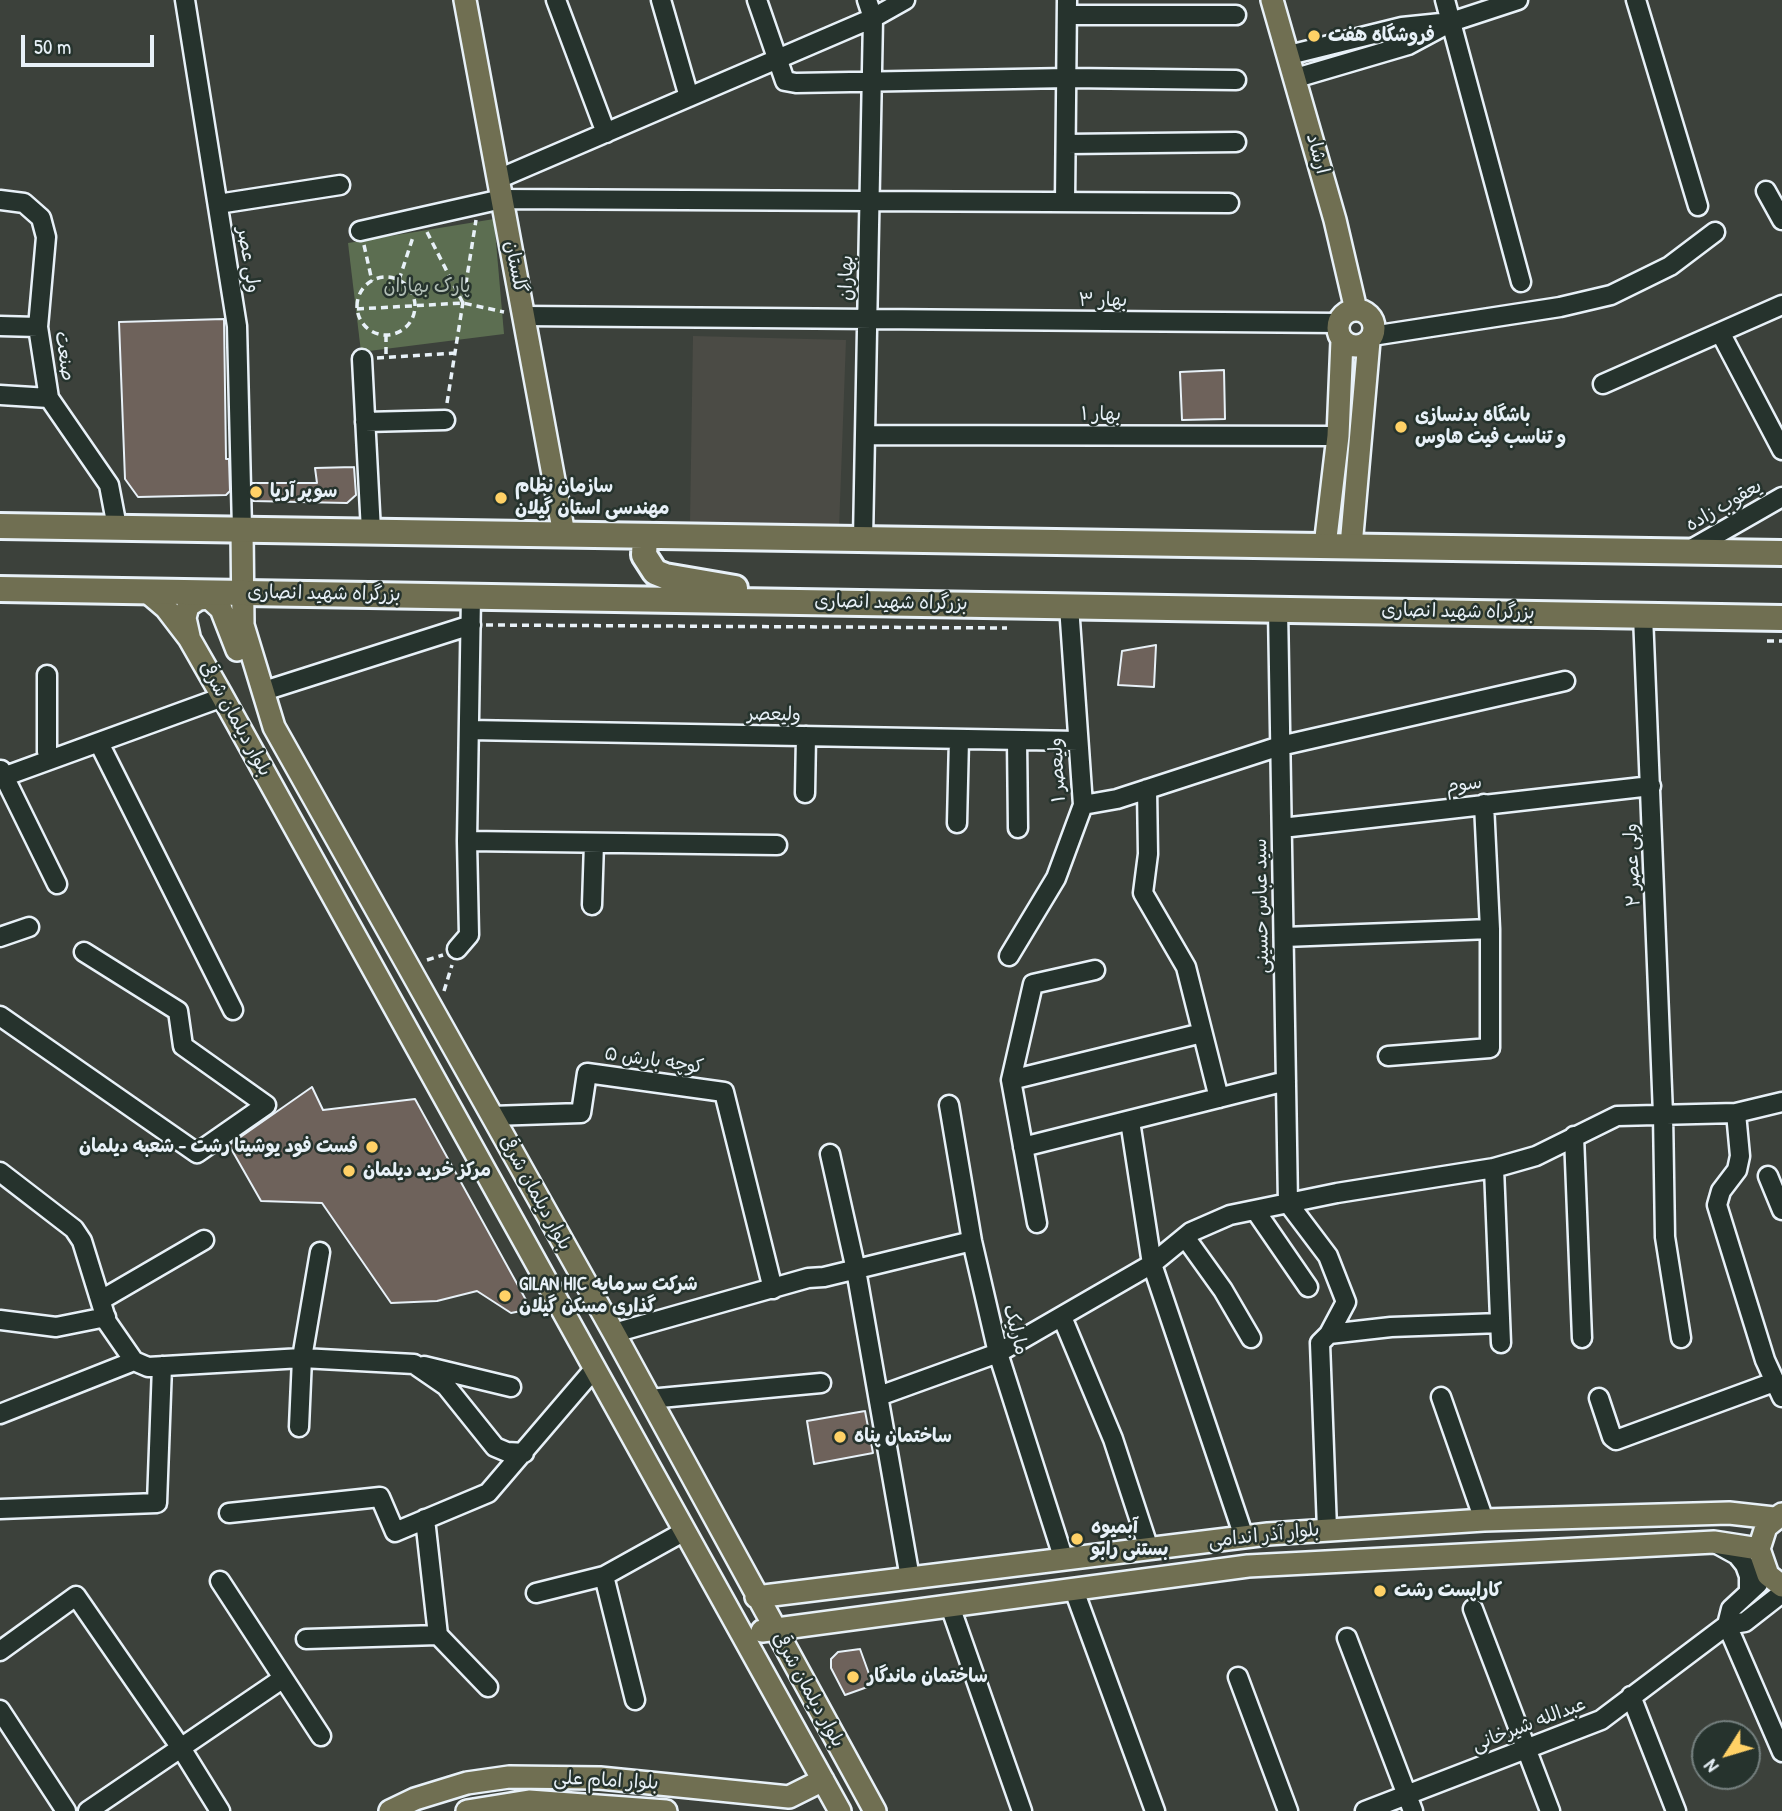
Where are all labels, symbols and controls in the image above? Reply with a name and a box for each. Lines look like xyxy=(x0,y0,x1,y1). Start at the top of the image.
scale bar xyxy=(24,21,158,65)
place label: فروشگاه هفت xyxy=(1328,25,1435,47)
marker: فروشگاه هفت xyxy=(1306,28,1322,44)
text: 50 m xyxy=(34,32,71,61)
street label: ارشاد xyxy=(1301,131,1333,177)
street label: ولی عصر xyxy=(232,225,264,295)
street label: گلستان xyxy=(499,239,531,295)
street label: بهاران xyxy=(835,255,859,301)
park label: پارک بهاران xyxy=(383,276,471,298)
street label: بهار ۳ xyxy=(1079,290,1127,312)
street label: صنعت xyxy=(49,330,79,382)
street label: بهار ۱ xyxy=(1081,404,1121,426)
place label: باشگاه بدنسازی و تناسب فیت هاوس xyxy=(1415,405,1566,449)
marker: باشگاه بدنسازی و تناسب فیت هاوس xyxy=(1393,419,1409,435)
street label: یعقوب زاده xyxy=(1682,475,1766,537)
place label: سازمان نظام مهندسی استان گیلان xyxy=(515,476,669,520)
place label: سوپر آریا xyxy=(270,481,337,503)
marker: سوپر آریا xyxy=(248,484,264,500)
marker: سازمان نظام مهندسی استان گیلان xyxy=(493,490,509,506)
street label: بزرگراه شهید انصاری xyxy=(247,581,401,607)
street label: بزرگراه شهید انصاری xyxy=(814,590,968,616)
street label: بزرگراه شهید انصاری xyxy=(1381,599,1535,625)
street label: بلوار دیلمان شرقی xyxy=(194,657,276,781)
street label: ولیعصر xyxy=(747,703,801,727)
street label: ولیعصر ۱ xyxy=(1045,737,1071,803)
street label: سوم xyxy=(1445,771,1483,799)
street label: ولی عصر ۲ xyxy=(1620,823,1646,907)
street label: سید عباس حسینی xyxy=(1249,838,1275,974)
street label: کوچه بارش ۵ xyxy=(603,1043,705,1079)
street label: بلوار دیلمان شرقی xyxy=(494,1131,576,1255)
place label: فست فود یوشیتا رشت - شعبه دیلمان xyxy=(79,1136,358,1158)
marker: فست فود یوشیتا رشت - شعبه دیلمان xyxy=(364,1139,380,1155)
place label: مرکز خرید دیلمان xyxy=(363,1160,491,1182)
marker: مرکز خرید دیلمان xyxy=(341,1163,357,1179)
place label: GILAN HIC شرکت سرمایه گذاری مسکن گیلان xyxy=(519,1274,698,1318)
marker: GILAN HIC شرکت سرمایه گذاری مسکن گیلان xyxy=(497,1288,513,1304)
street label: مارلیک xyxy=(997,1302,1033,1358)
place label: ساختمان پناه xyxy=(854,1426,952,1448)
marker: ساختمان پناه xyxy=(832,1429,848,1445)
place label: آبمیوه بستنی رابو xyxy=(1091,1517,1168,1561)
street label: بلوار آذر اندامی xyxy=(1207,1519,1321,1553)
marker: آبمیوه بستنی رابو xyxy=(1069,1531,1085,1547)
place label: کاراپست رشت xyxy=(1394,1580,1502,1602)
marker: کاراپست رشت xyxy=(1372,1583,1388,1599)
street label: بلوار دیلمان شرقی xyxy=(767,1628,849,1752)
place label: ساختمان ماندگار xyxy=(867,1666,988,1688)
marker: ساختمان ماندگار xyxy=(845,1669,861,1685)
street label: عبدالله شیرخانی xyxy=(1469,1693,1589,1757)
north arrow xyxy=(1691,1720,1761,1790)
text: N xyxy=(1697,1755,1724,1778)
street label: بلوار امام علی xyxy=(553,1767,659,1795)

